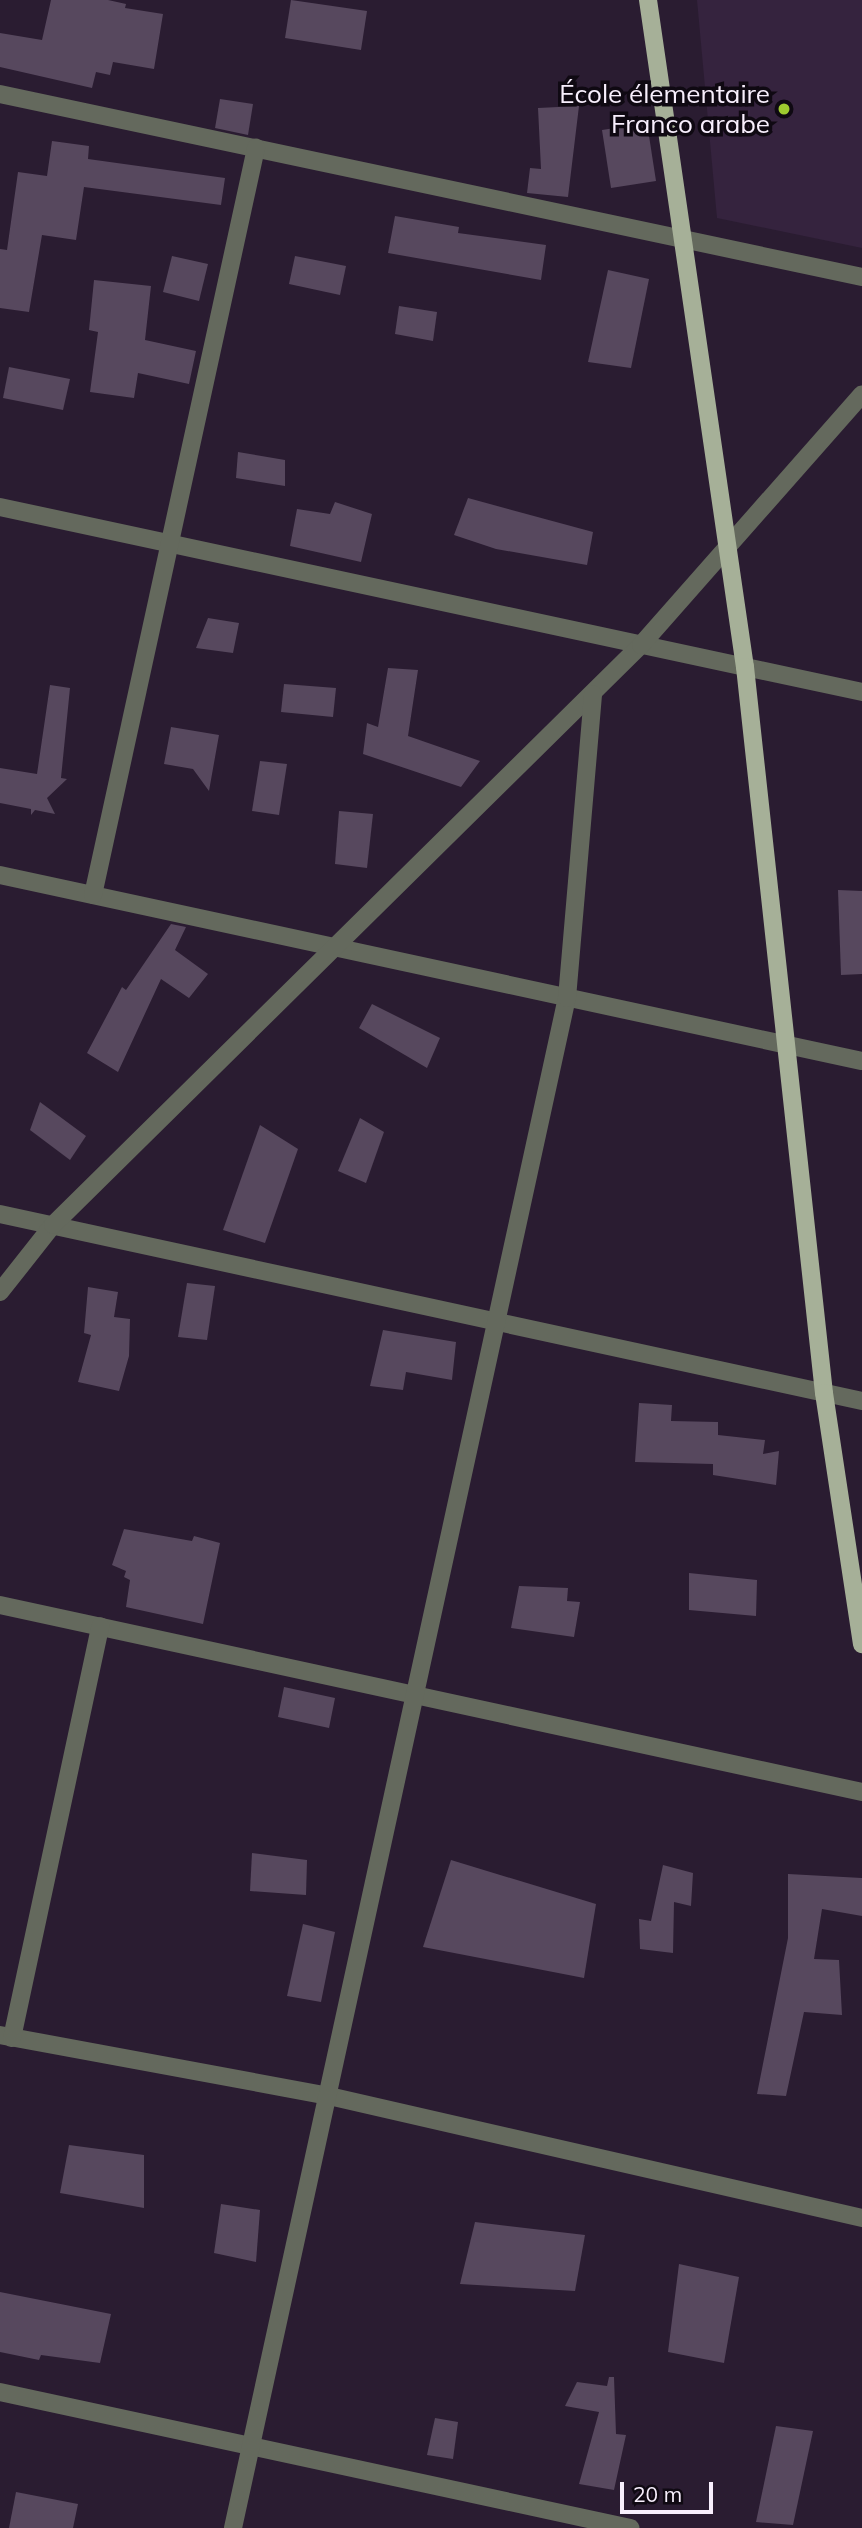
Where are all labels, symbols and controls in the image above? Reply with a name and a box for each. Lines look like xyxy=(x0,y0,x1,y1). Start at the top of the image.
place label: École élementaire Franco arabe xyxy=(559,78,770,140)
marker: École élementaire Franco arabe xyxy=(776,101,792,117)
scale bar xyxy=(624,2468,717,2512)
text: 20 m xyxy=(633,2481,682,2507)

